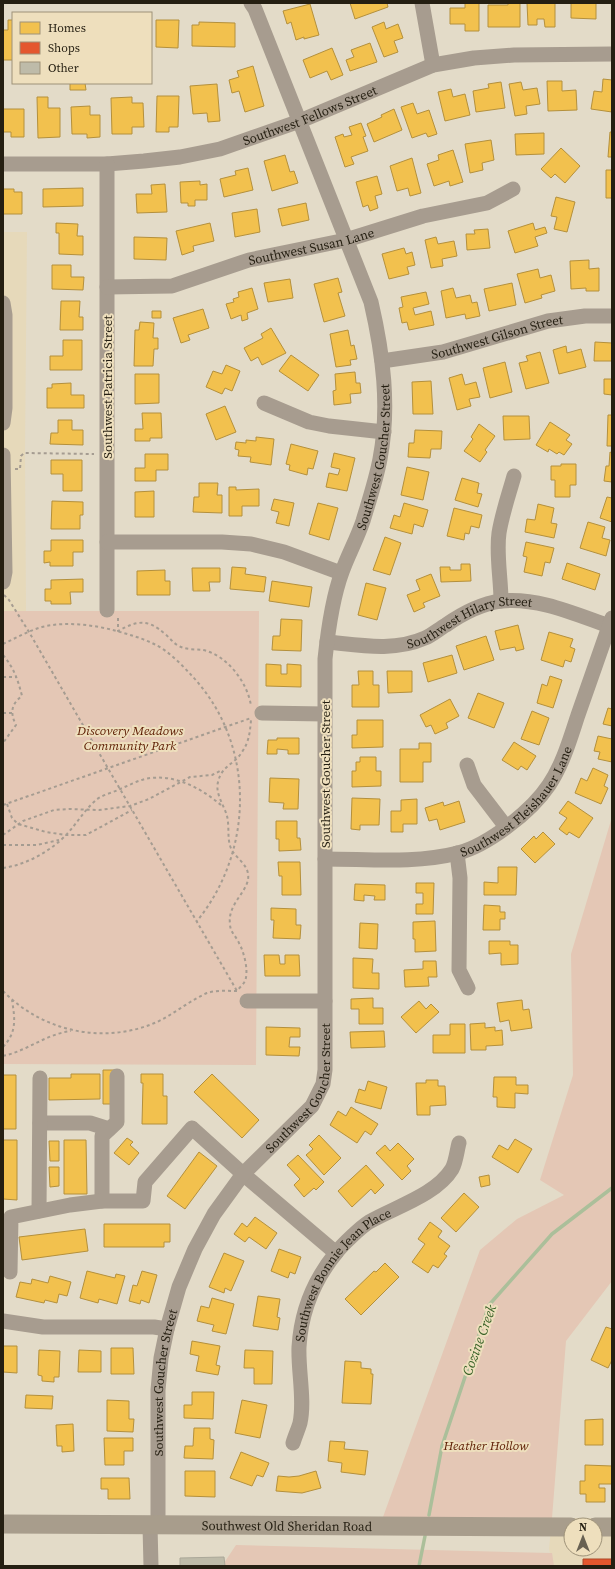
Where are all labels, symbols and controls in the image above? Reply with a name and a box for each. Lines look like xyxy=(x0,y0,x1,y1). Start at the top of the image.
legend xyxy=(12,12,152,84)
text: Homes xyxy=(48,20,86,36)
text: Shops xyxy=(48,40,80,56)
text: Other xyxy=(48,60,79,76)
street label: Southwest Fellows Street xyxy=(240,81,380,149)
street label: Southwest Susan Lane xyxy=(247,224,377,269)
street label: Southwest Gilson Street xyxy=(430,311,565,363)
street label: Southwest Patricia Street xyxy=(99,315,116,459)
street label: Southwest Goucher Street xyxy=(353,383,394,532)
street label: Southwest Hilary Street xyxy=(405,592,534,653)
street label: Southwest Goucher Street xyxy=(317,699,334,848)
park label: Discovery Meadows Community Park xyxy=(76,722,183,754)
street label: Southwest Fleishauer Lane xyxy=(458,743,576,861)
street label: Southwest Goucher Street xyxy=(262,1023,334,1157)
street label: Southwest Bonnie Jean Place xyxy=(291,1204,394,1343)
water label: Cozine Creek xyxy=(457,1301,501,1378)
street label: Southwest Goucher Street xyxy=(150,1306,181,1456)
park label: Heather Hollow xyxy=(442,1437,529,1454)
street label: Southwest Old Sheridan Road xyxy=(202,1517,373,1535)
north arrow xyxy=(563,1517,603,1557)
text: N xyxy=(579,1520,587,1535)

